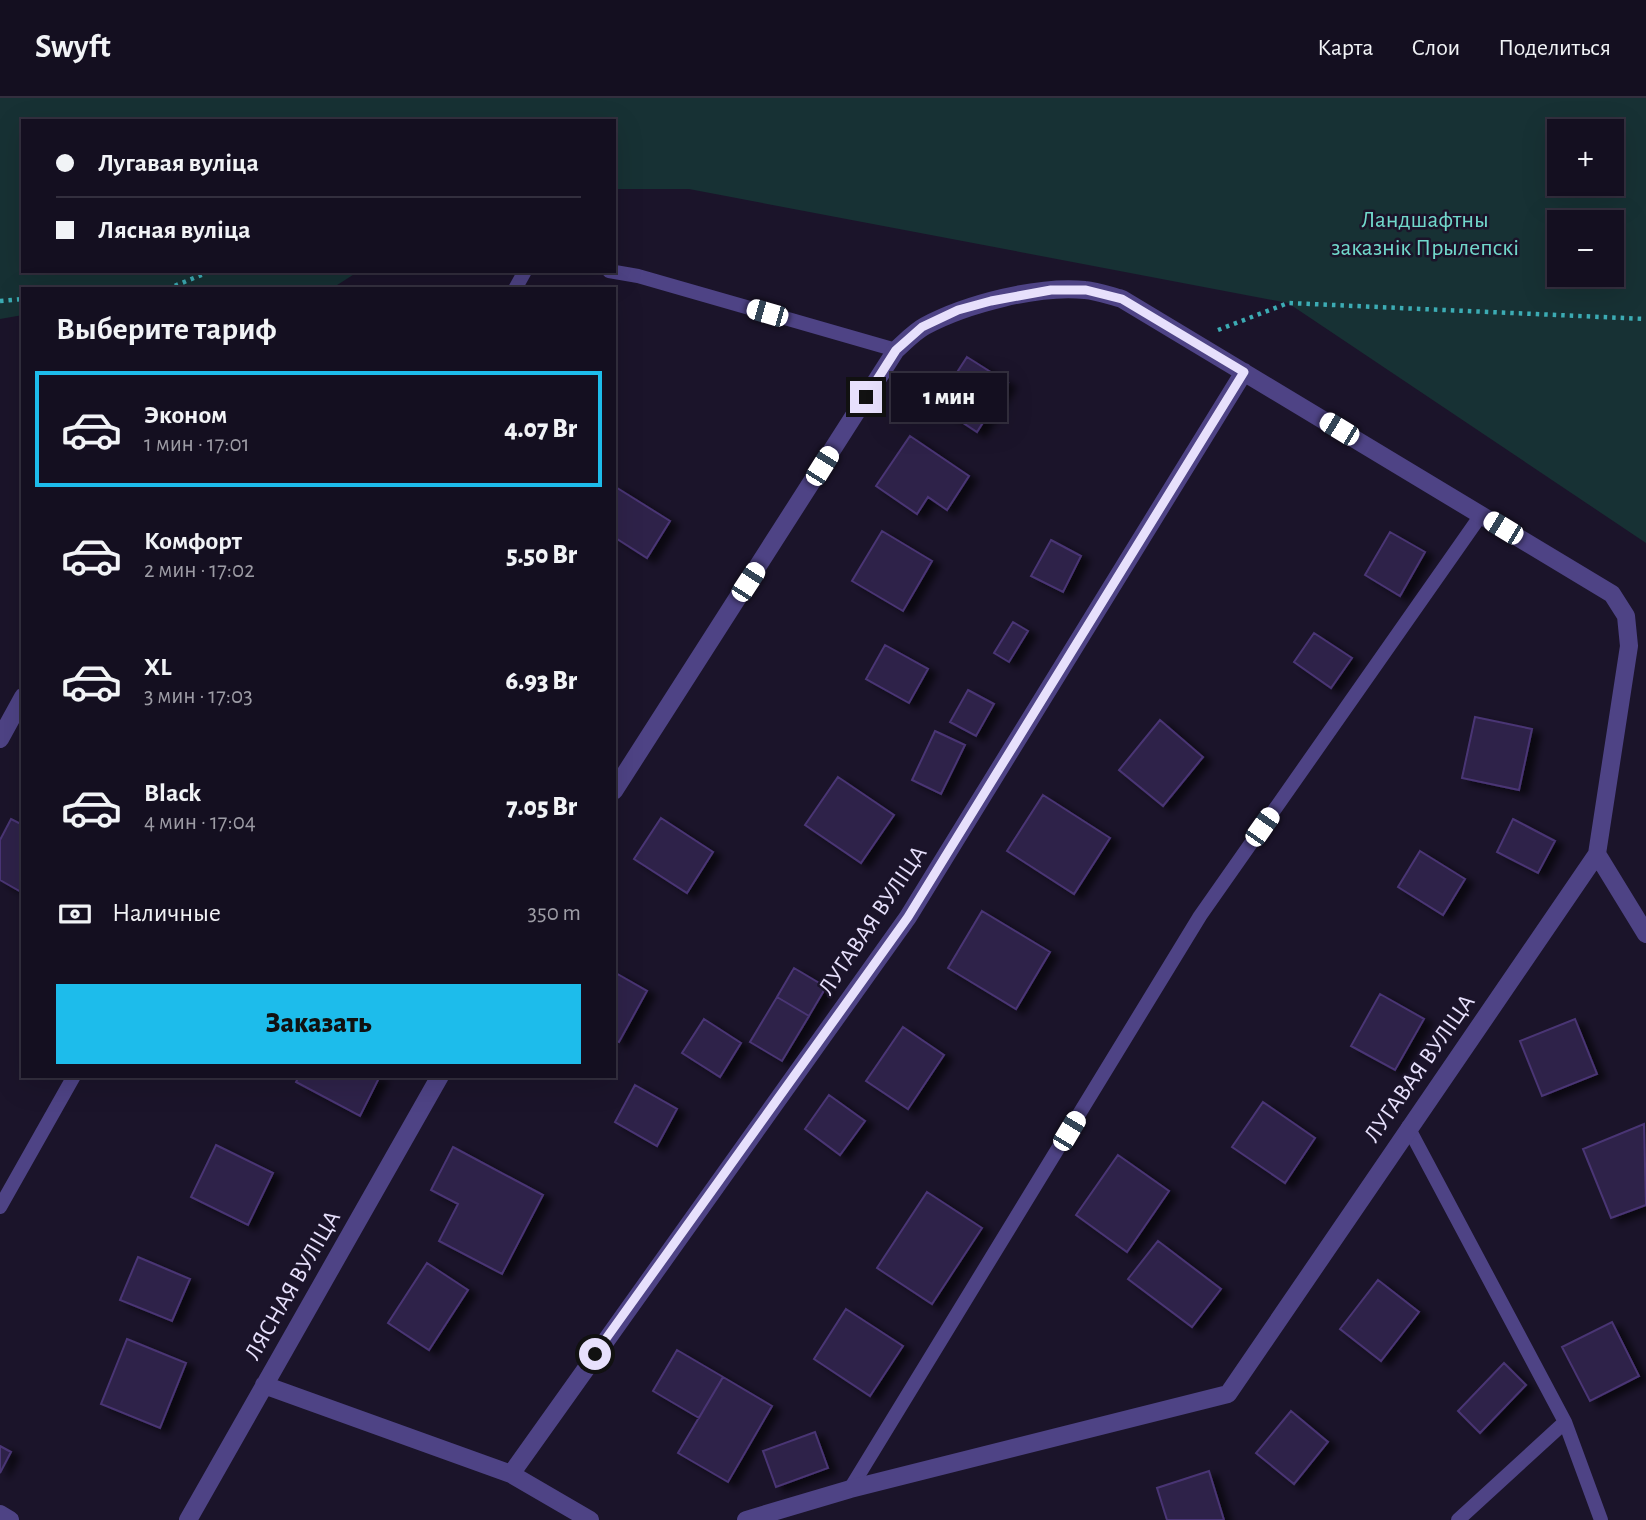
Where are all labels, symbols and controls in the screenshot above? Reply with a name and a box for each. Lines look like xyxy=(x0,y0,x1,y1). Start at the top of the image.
text: Swyft xyxy=(35,31,111,64)
text: Карта xyxy=(1317,36,1373,60)
text: Слои xyxy=(1411,36,1460,60)
text: Поделиться xyxy=(1498,36,1611,60)
map controls xyxy=(1547,119,1624,287)
button: + xyxy=(1547,119,1624,196)
text: Лугавая вуліца xyxy=(98,150,259,176)
park label: Ландшафтны заказнік Прылепскі xyxy=(1331,208,1519,260)
button: − xyxy=(1547,210,1624,287)
text: Лясная вуліца xyxy=(98,217,251,243)
car xyxy=(744,297,791,329)
text: Выберите тариф xyxy=(56,313,277,345)
callout: 1 мин xyxy=(890,372,1006,422)
route end xyxy=(850,381,882,413)
text: 1 мин xyxy=(923,386,975,409)
icon: car xyxy=(60,398,123,461)
text: Эконом xyxy=(144,402,227,428)
car xyxy=(1316,409,1363,449)
text: 4.07 Br xyxy=(504,416,577,442)
text: 1 мин · 17:01 xyxy=(144,433,250,456)
car xyxy=(802,443,843,489)
car xyxy=(1480,508,1527,548)
icon: car xyxy=(60,524,123,587)
text: Комфорт xyxy=(144,528,242,554)
text: 5.50 Br xyxy=(506,542,577,568)
text: 2 мин · 17:02 xyxy=(144,559,255,582)
car xyxy=(728,559,769,605)
icon: car xyxy=(60,650,123,713)
text: XL xyxy=(144,654,171,680)
text: 6.93 Br xyxy=(506,668,577,694)
text: 3 мин · 17:03 xyxy=(144,685,253,708)
icon: car xyxy=(60,776,123,839)
text: Black xyxy=(144,780,201,806)
text: 7.05 Br xyxy=(506,794,577,820)
car xyxy=(1242,804,1283,850)
text: 4 мин · 17:04 xyxy=(144,811,256,834)
street label: ЛУГАВАЯ ВУЛІЦА xyxy=(814,842,931,999)
icon: cash xyxy=(56,895,94,933)
text: Наличные xyxy=(112,900,221,926)
text: 350 m xyxy=(528,902,581,925)
button: Заказать xyxy=(56,984,581,1064)
street label: ЛУГАВАЯ ВУЛІЦА xyxy=(1360,990,1480,1147)
car xyxy=(1050,1108,1089,1154)
street label: ЛЯСНАЯ ВУЛІЦА xyxy=(240,1207,345,1364)
route start xyxy=(579,1338,611,1370)

